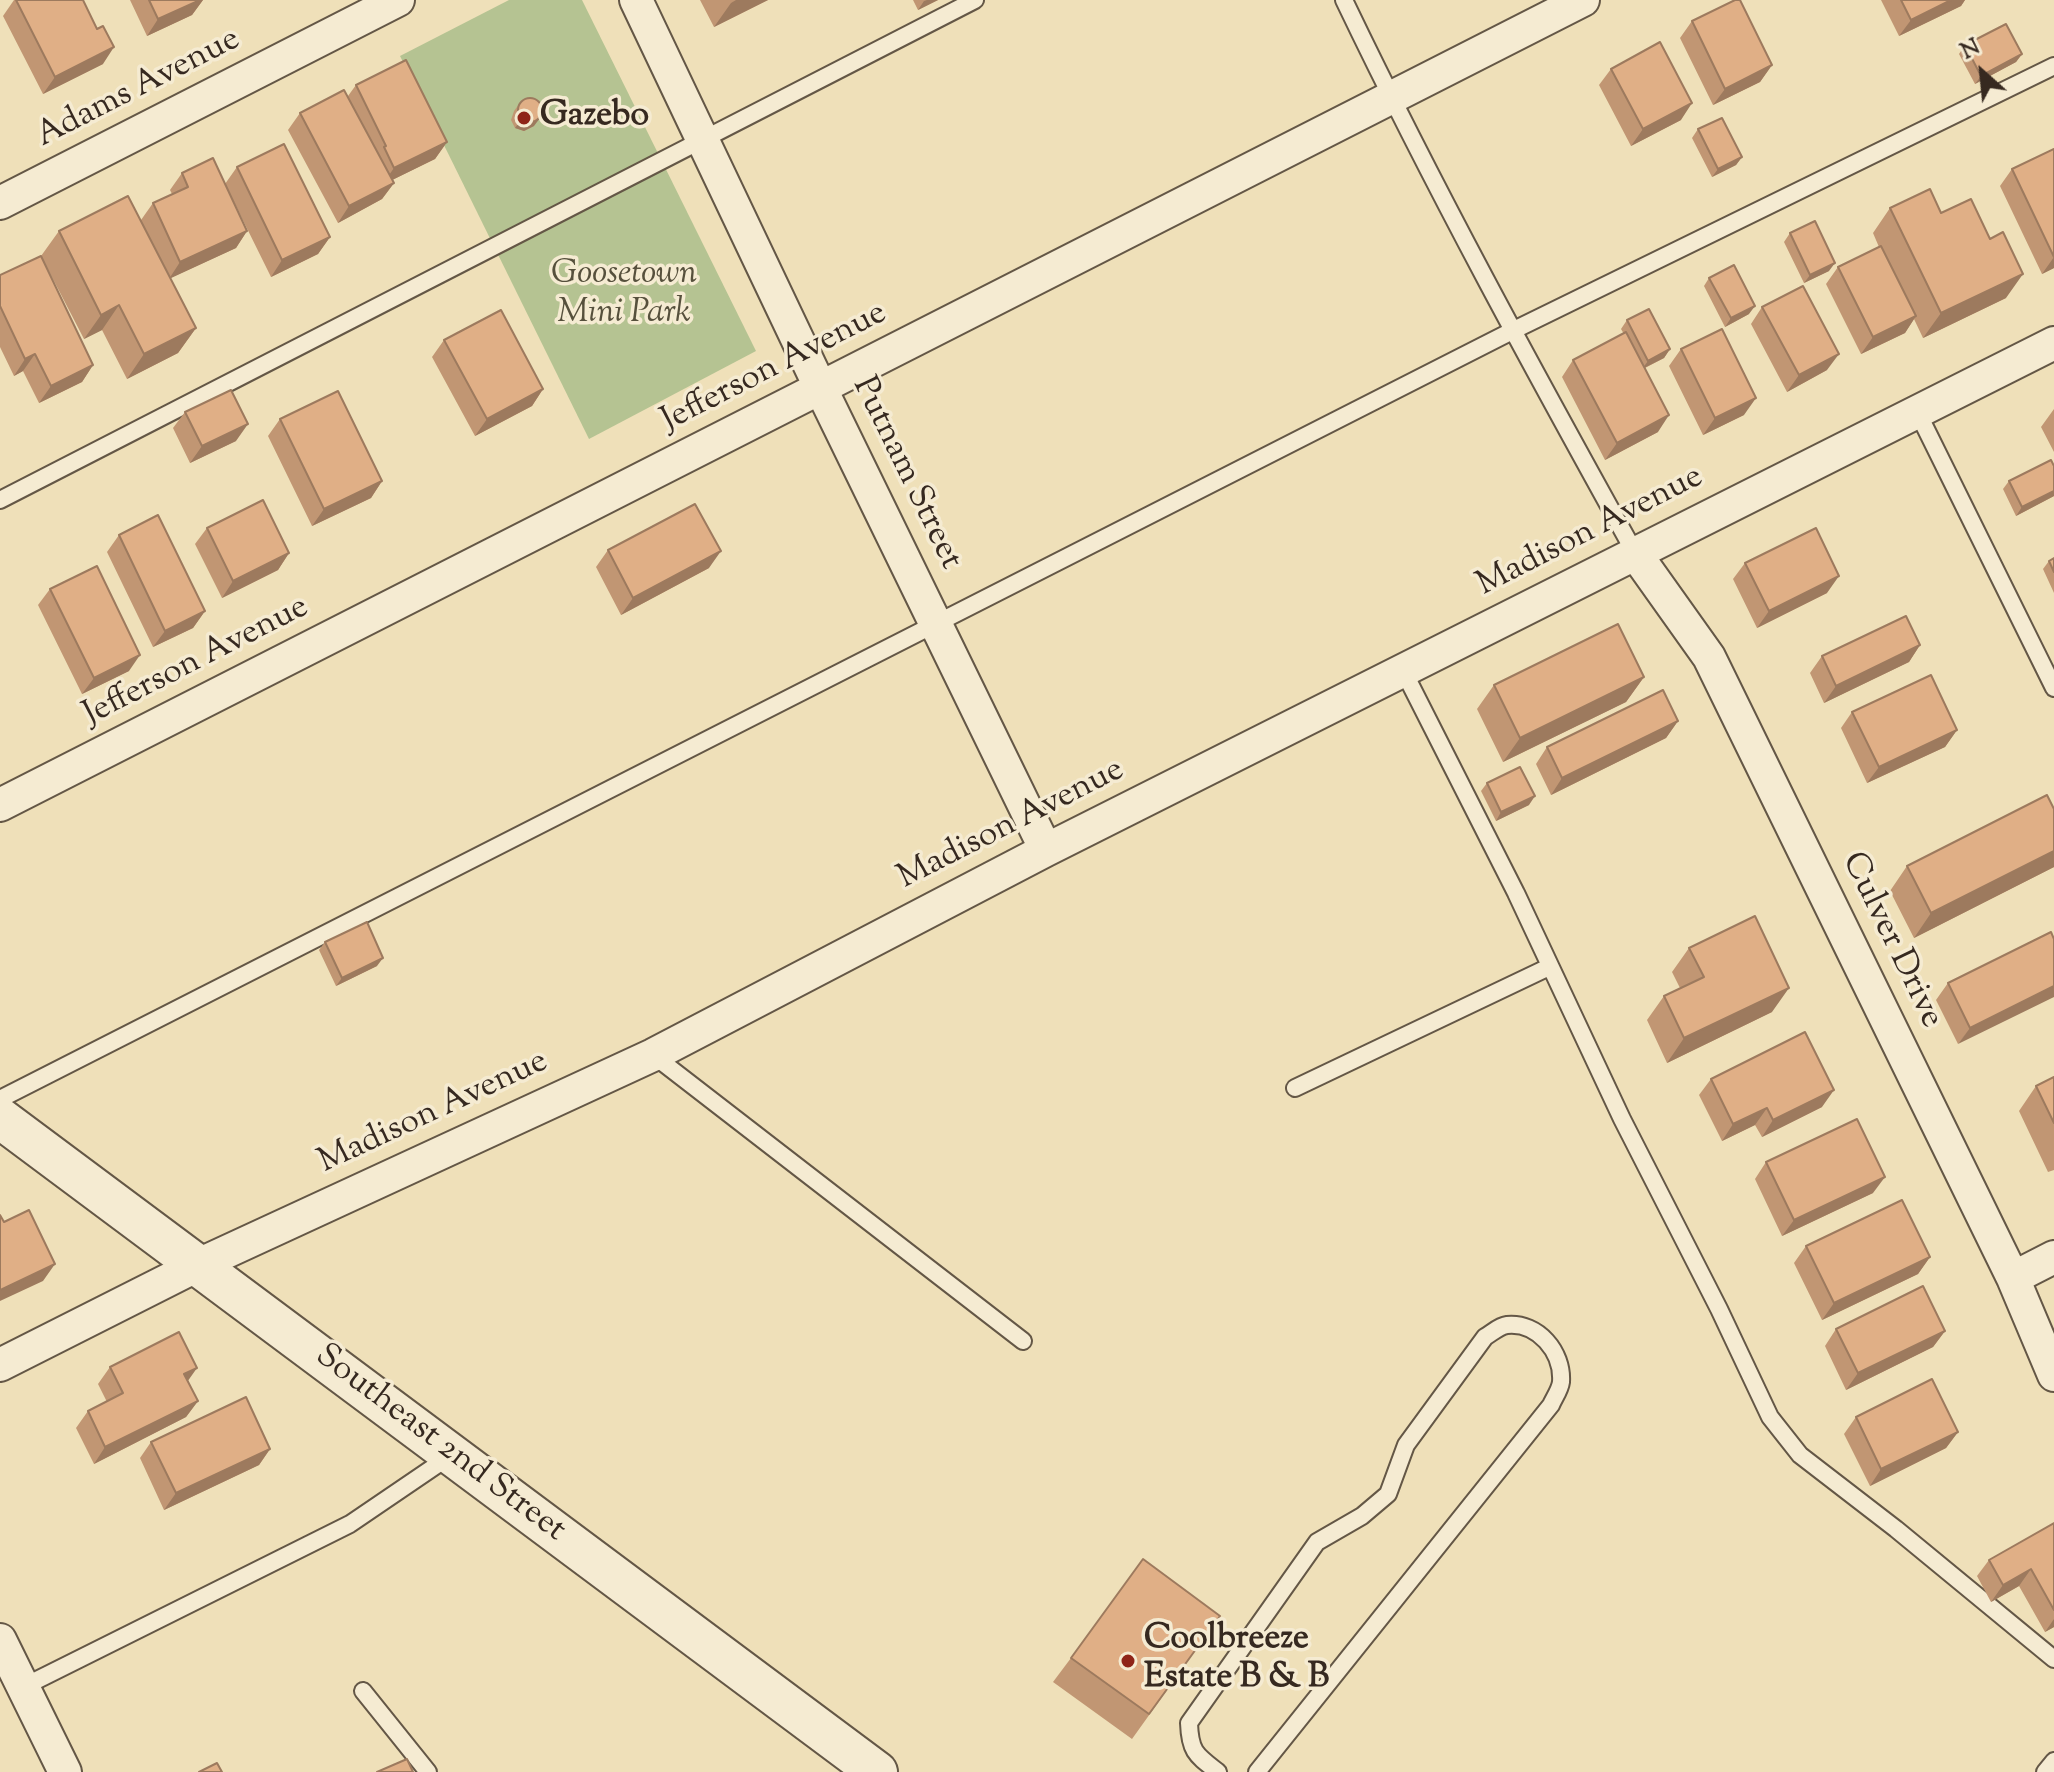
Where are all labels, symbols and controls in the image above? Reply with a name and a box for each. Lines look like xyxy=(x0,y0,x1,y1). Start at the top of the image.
street label: Adams Avenue xyxy=(30,21,248,159)
north arrow xyxy=(1942,32,2022,112)
text: N xyxy=(1956,32,1986,69)
place label: Gazebo xyxy=(540,98,649,138)
marker: Gazebo xyxy=(515,109,533,127)
park label: Goosetown Mini Park xyxy=(551,256,697,336)
street label: Jefferson Avenue xyxy=(656,295,894,443)
street label: Putnam Street xyxy=(841,371,969,577)
street label: Madison Avenue xyxy=(1471,458,1711,608)
street label: Jefferson Avenue xyxy=(78,589,316,737)
street label: Madison Avenue xyxy=(892,751,1132,901)
street label: Culver Drive xyxy=(1830,847,1950,1035)
street label: Madison Avenue xyxy=(313,1043,555,1185)
street label: Southeast 2nd Street xyxy=(306,1337,572,1553)
place label: Coolbreeze Estate B & B xyxy=(1144,1621,1329,1700)
marker: Coolbreeze Estate B & B xyxy=(1119,1652,1137,1670)

